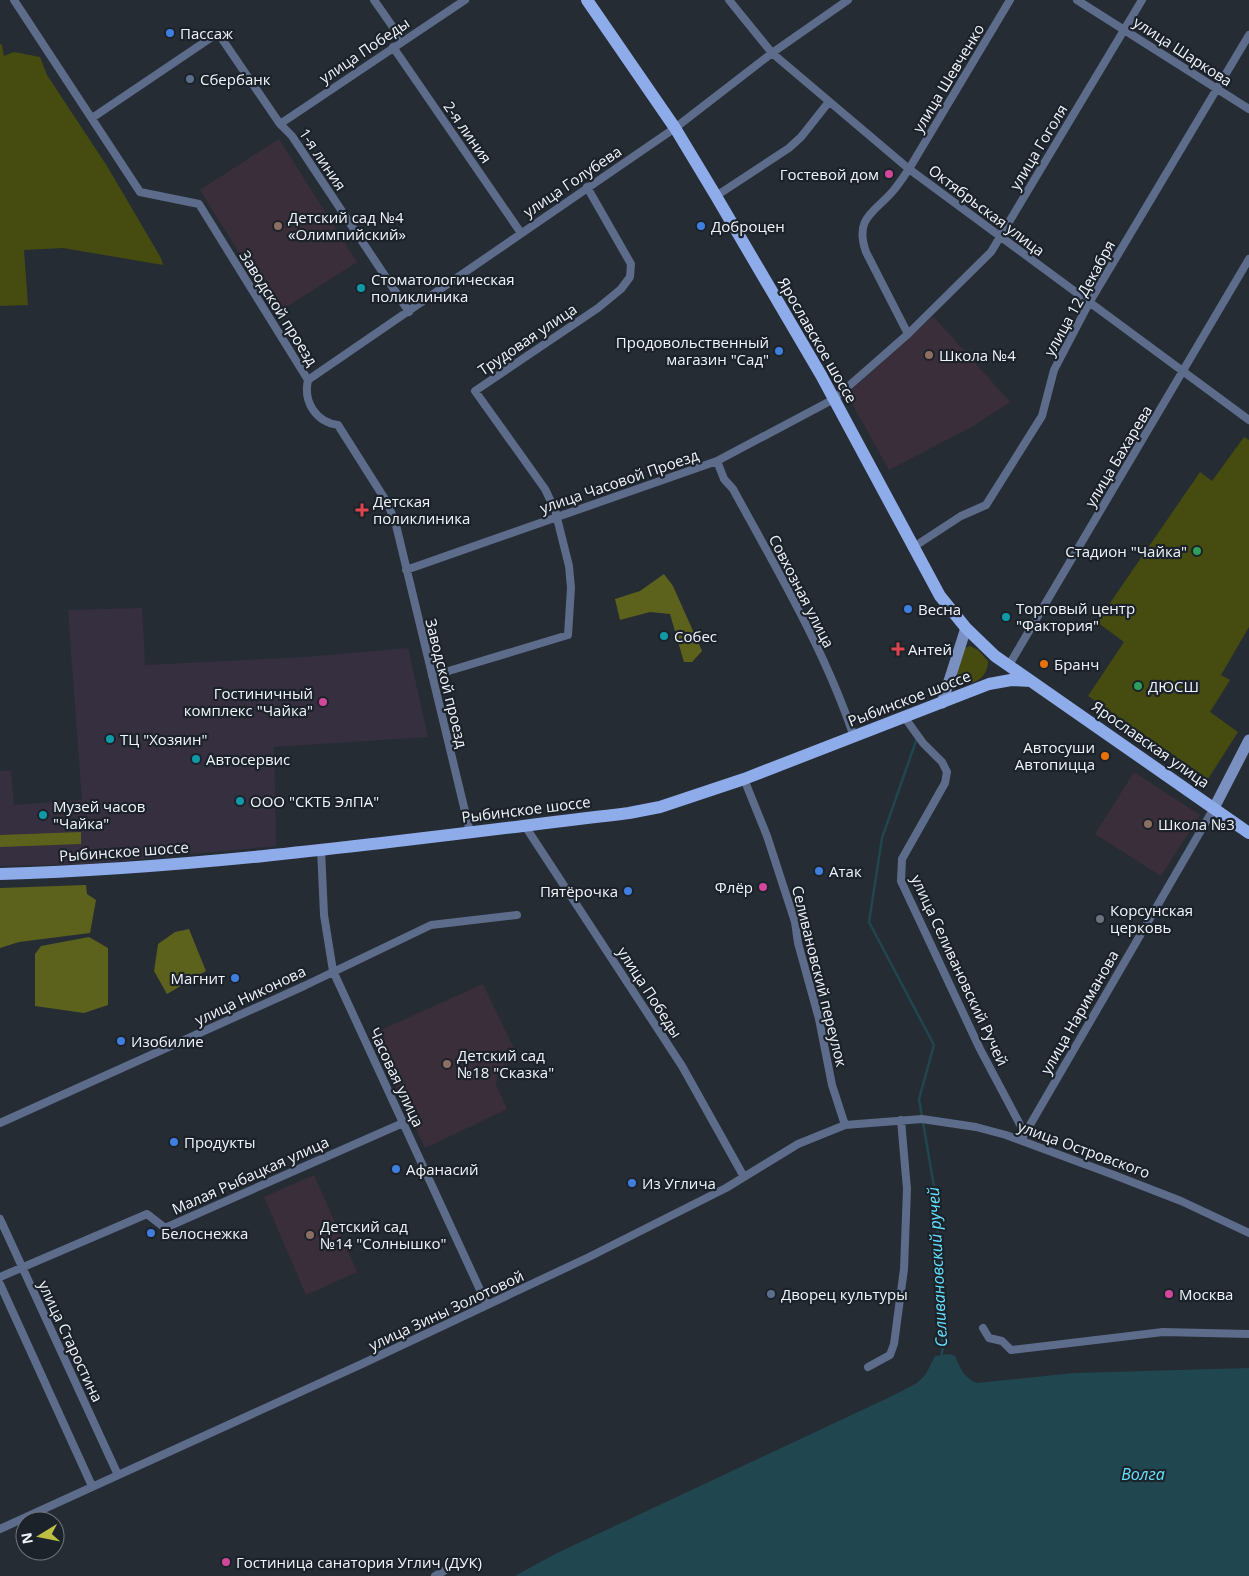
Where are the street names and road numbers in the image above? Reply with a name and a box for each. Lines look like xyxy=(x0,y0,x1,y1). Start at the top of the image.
street label: улица Победы xyxy=(315,12,413,88)
street label: улица Шаркова xyxy=(1130,12,1236,90)
street label: улица Шевченко xyxy=(908,20,988,136)
street label: 2-я линия xyxy=(439,97,497,167)
street label: улица Гоголя xyxy=(1005,101,1071,193)
street label: 1-я линия xyxy=(295,124,351,194)
street label: улица Голубева xyxy=(519,141,625,221)
street label: Октябрьская улица xyxy=(925,160,1049,260)
street label: улица 12 Декабря xyxy=(1039,237,1119,359)
street label: Заводской проезд xyxy=(235,247,323,370)
street label: Ярославское шоссе xyxy=(774,274,862,406)
street label: Трудовая улица xyxy=(474,299,580,379)
street label: улица Бахарева xyxy=(1080,401,1156,511)
street label: улица Часовой Проезд xyxy=(537,444,701,518)
street label: Совхозная улица xyxy=(765,531,839,651)
street label: Заводской проезд xyxy=(421,616,473,750)
street label: Рыбинское шоссе xyxy=(845,665,973,731)
street label: Ярославская улица xyxy=(1088,696,1214,792)
street label: Рыбинское шоссе xyxy=(460,791,592,827)
street label: Рыбинское шоссе xyxy=(58,836,190,866)
street label: улица Селивановский Ручей xyxy=(907,871,1013,1069)
street label: Селивановский переулок xyxy=(788,883,852,1069)
street label: улица Победы xyxy=(613,943,687,1041)
street label: улица Нариманова xyxy=(1035,946,1123,1078)
street label: улица Никонова xyxy=(191,961,309,1029)
street label: Часовая улица xyxy=(365,1024,429,1130)
street label: улица Островского xyxy=(1015,1116,1153,1182)
street label: Малая Рыбацкая улица xyxy=(168,1131,332,1219)
street label: улица Зины Золотовой xyxy=(365,1265,527,1355)
street label: улица Старостина xyxy=(34,1277,108,1405)

